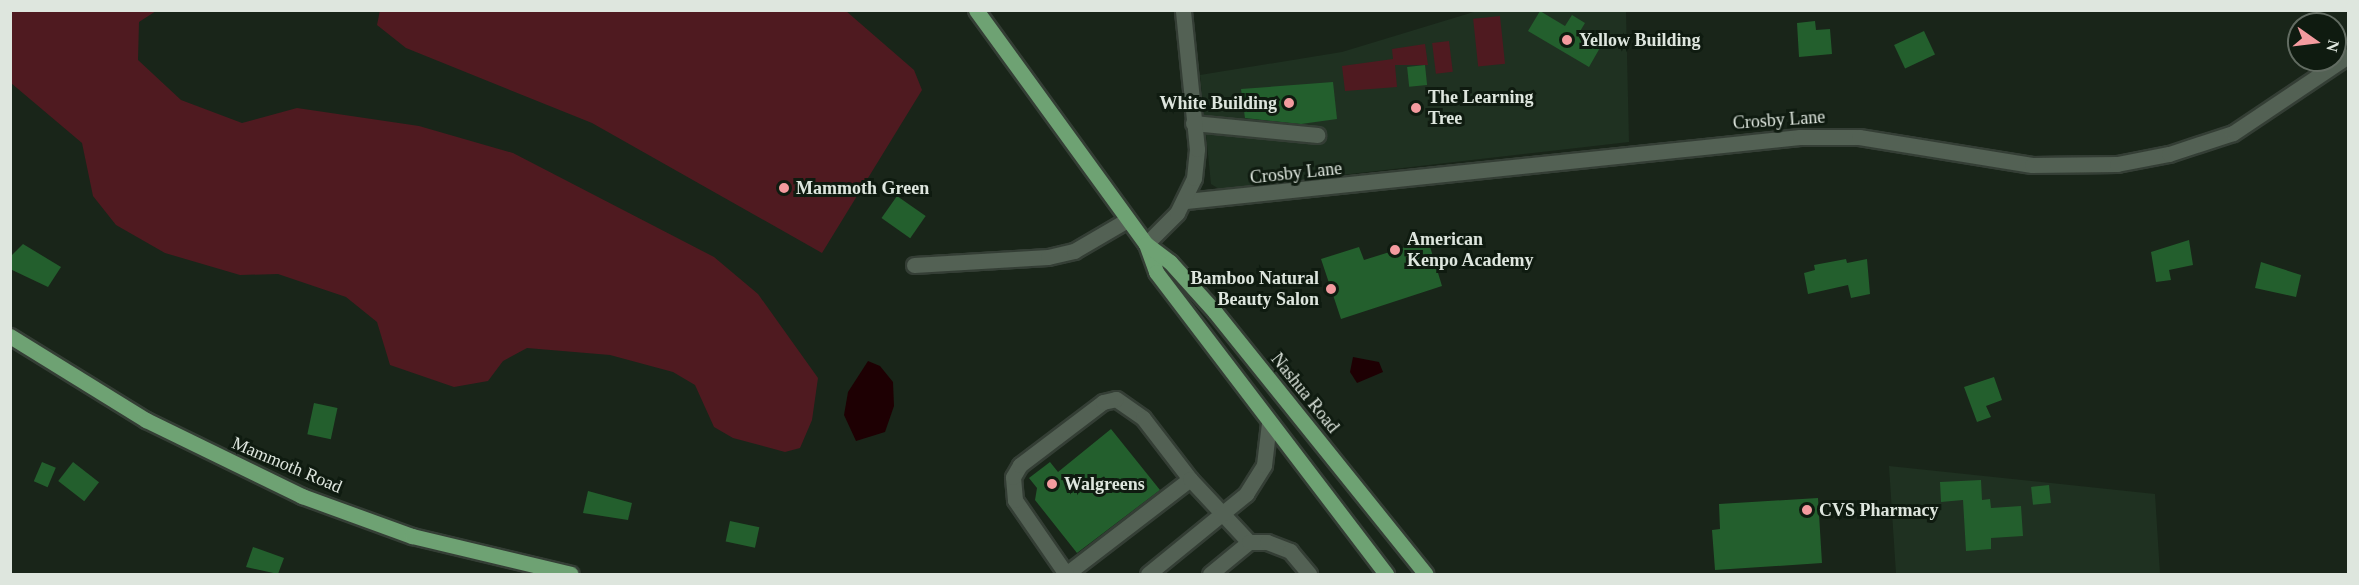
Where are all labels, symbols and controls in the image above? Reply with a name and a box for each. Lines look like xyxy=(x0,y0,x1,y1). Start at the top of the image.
north arrow xyxy=(2287,12,2347,72)
place label: Yellow Building xyxy=(1579,29,1701,51)
marker: Yellow Building xyxy=(1560,33,1574,47)
text: N xyxy=(2323,38,2343,54)
place label: The Learning Tree xyxy=(1428,87,1534,130)
place label: White Building xyxy=(1159,92,1277,114)
marker: White Building xyxy=(1282,96,1296,110)
marker: The Learning Tree xyxy=(1409,101,1423,115)
street label: Crosby Lane xyxy=(1732,106,1826,134)
street label: Crosby Lane xyxy=(1249,157,1343,189)
place label: Mammoth Green xyxy=(796,177,929,199)
marker: Mammoth Green xyxy=(777,181,791,195)
place label: American Kenpo Academy xyxy=(1407,229,1534,272)
marker: American Kenpo Academy xyxy=(1388,243,1402,257)
place label: Bamboo Natural Beauty Salon xyxy=(1190,268,1319,310)
marker: Bamboo Natural Beauty Salon xyxy=(1324,282,1338,296)
street label: Nashua Road xyxy=(1266,349,1344,437)
street label: Mammoth Road xyxy=(229,432,345,498)
place label: Walgreens xyxy=(1064,473,1145,495)
marker: Walgreens xyxy=(1045,477,1059,491)
place label: CVS Pharmacy xyxy=(1819,499,1938,521)
marker: CVS Pharmacy xyxy=(1800,503,1814,517)

